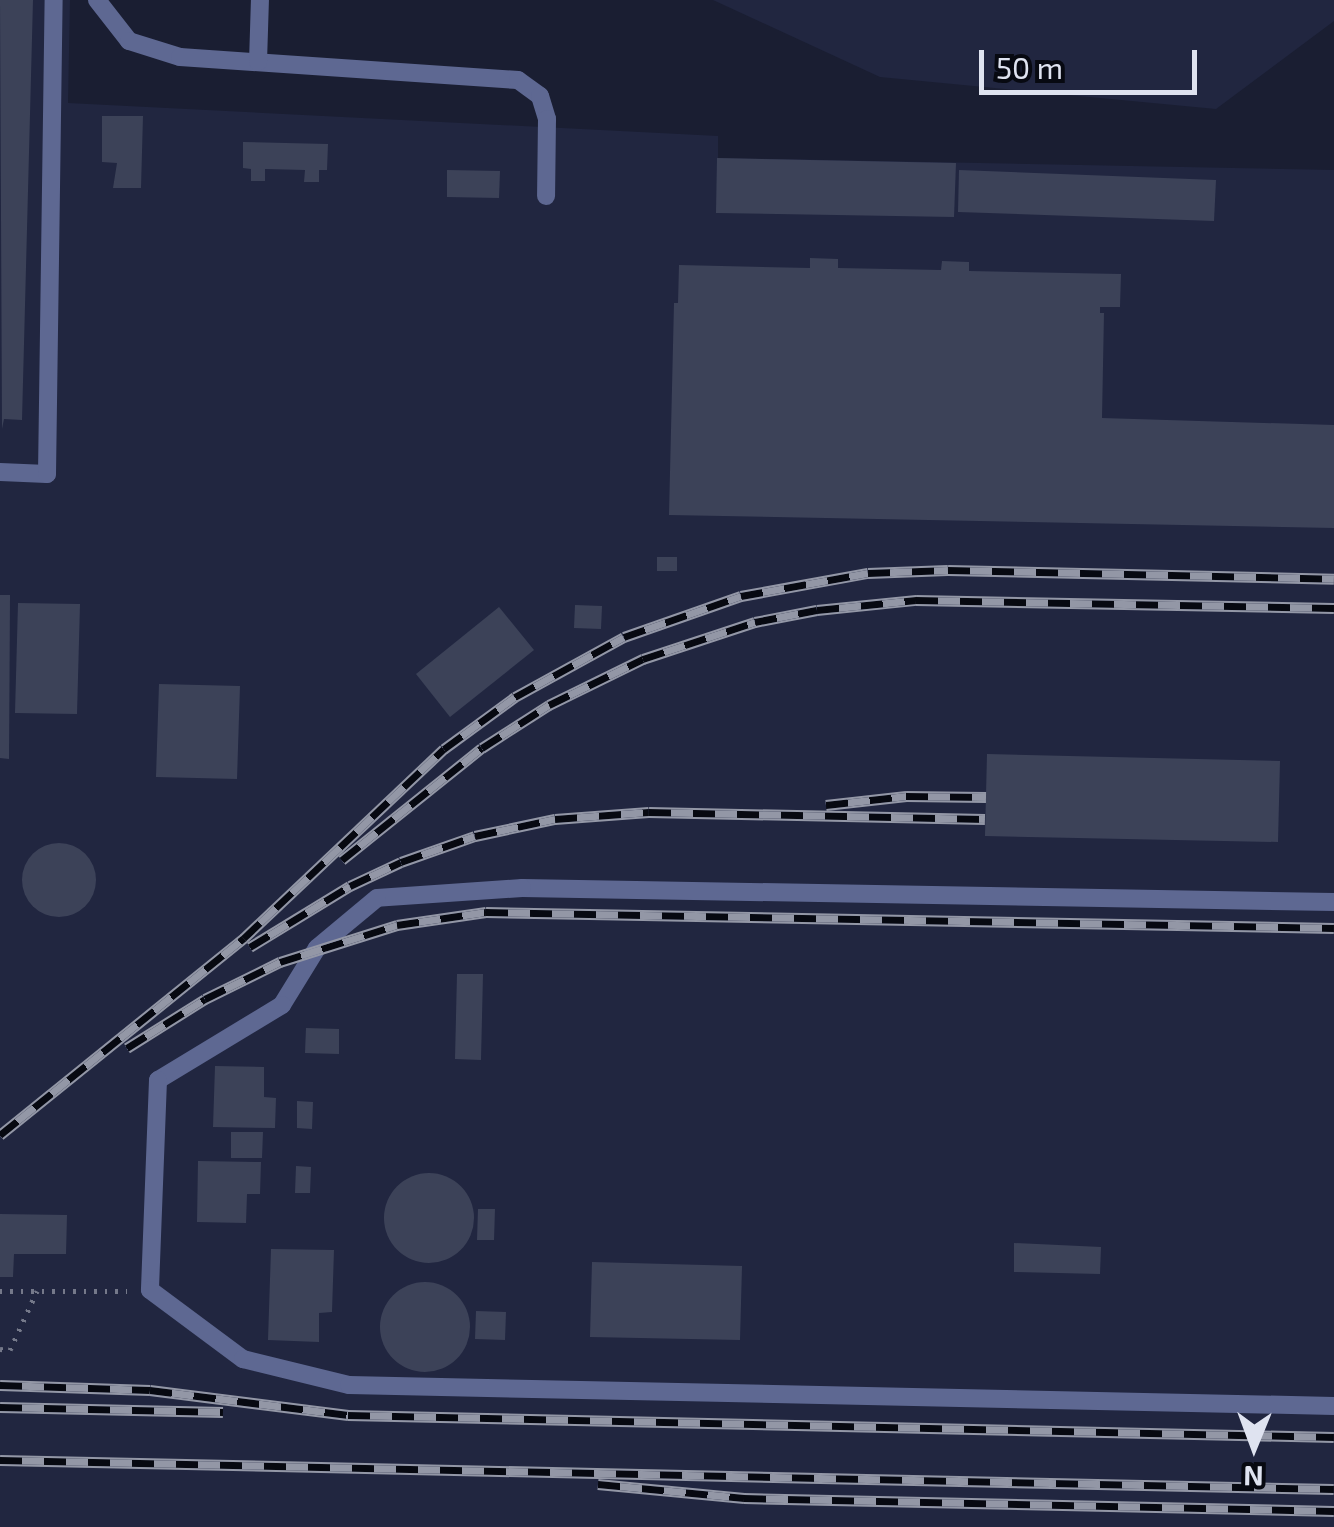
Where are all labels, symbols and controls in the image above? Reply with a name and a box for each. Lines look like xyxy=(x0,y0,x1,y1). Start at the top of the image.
scale bar xyxy=(984,30,1202,92)
text: 50 m xyxy=(996,49,1063,85)
north arrow xyxy=(1204,1397,1304,1497)
text: N xyxy=(1243,1460,1264,1494)

